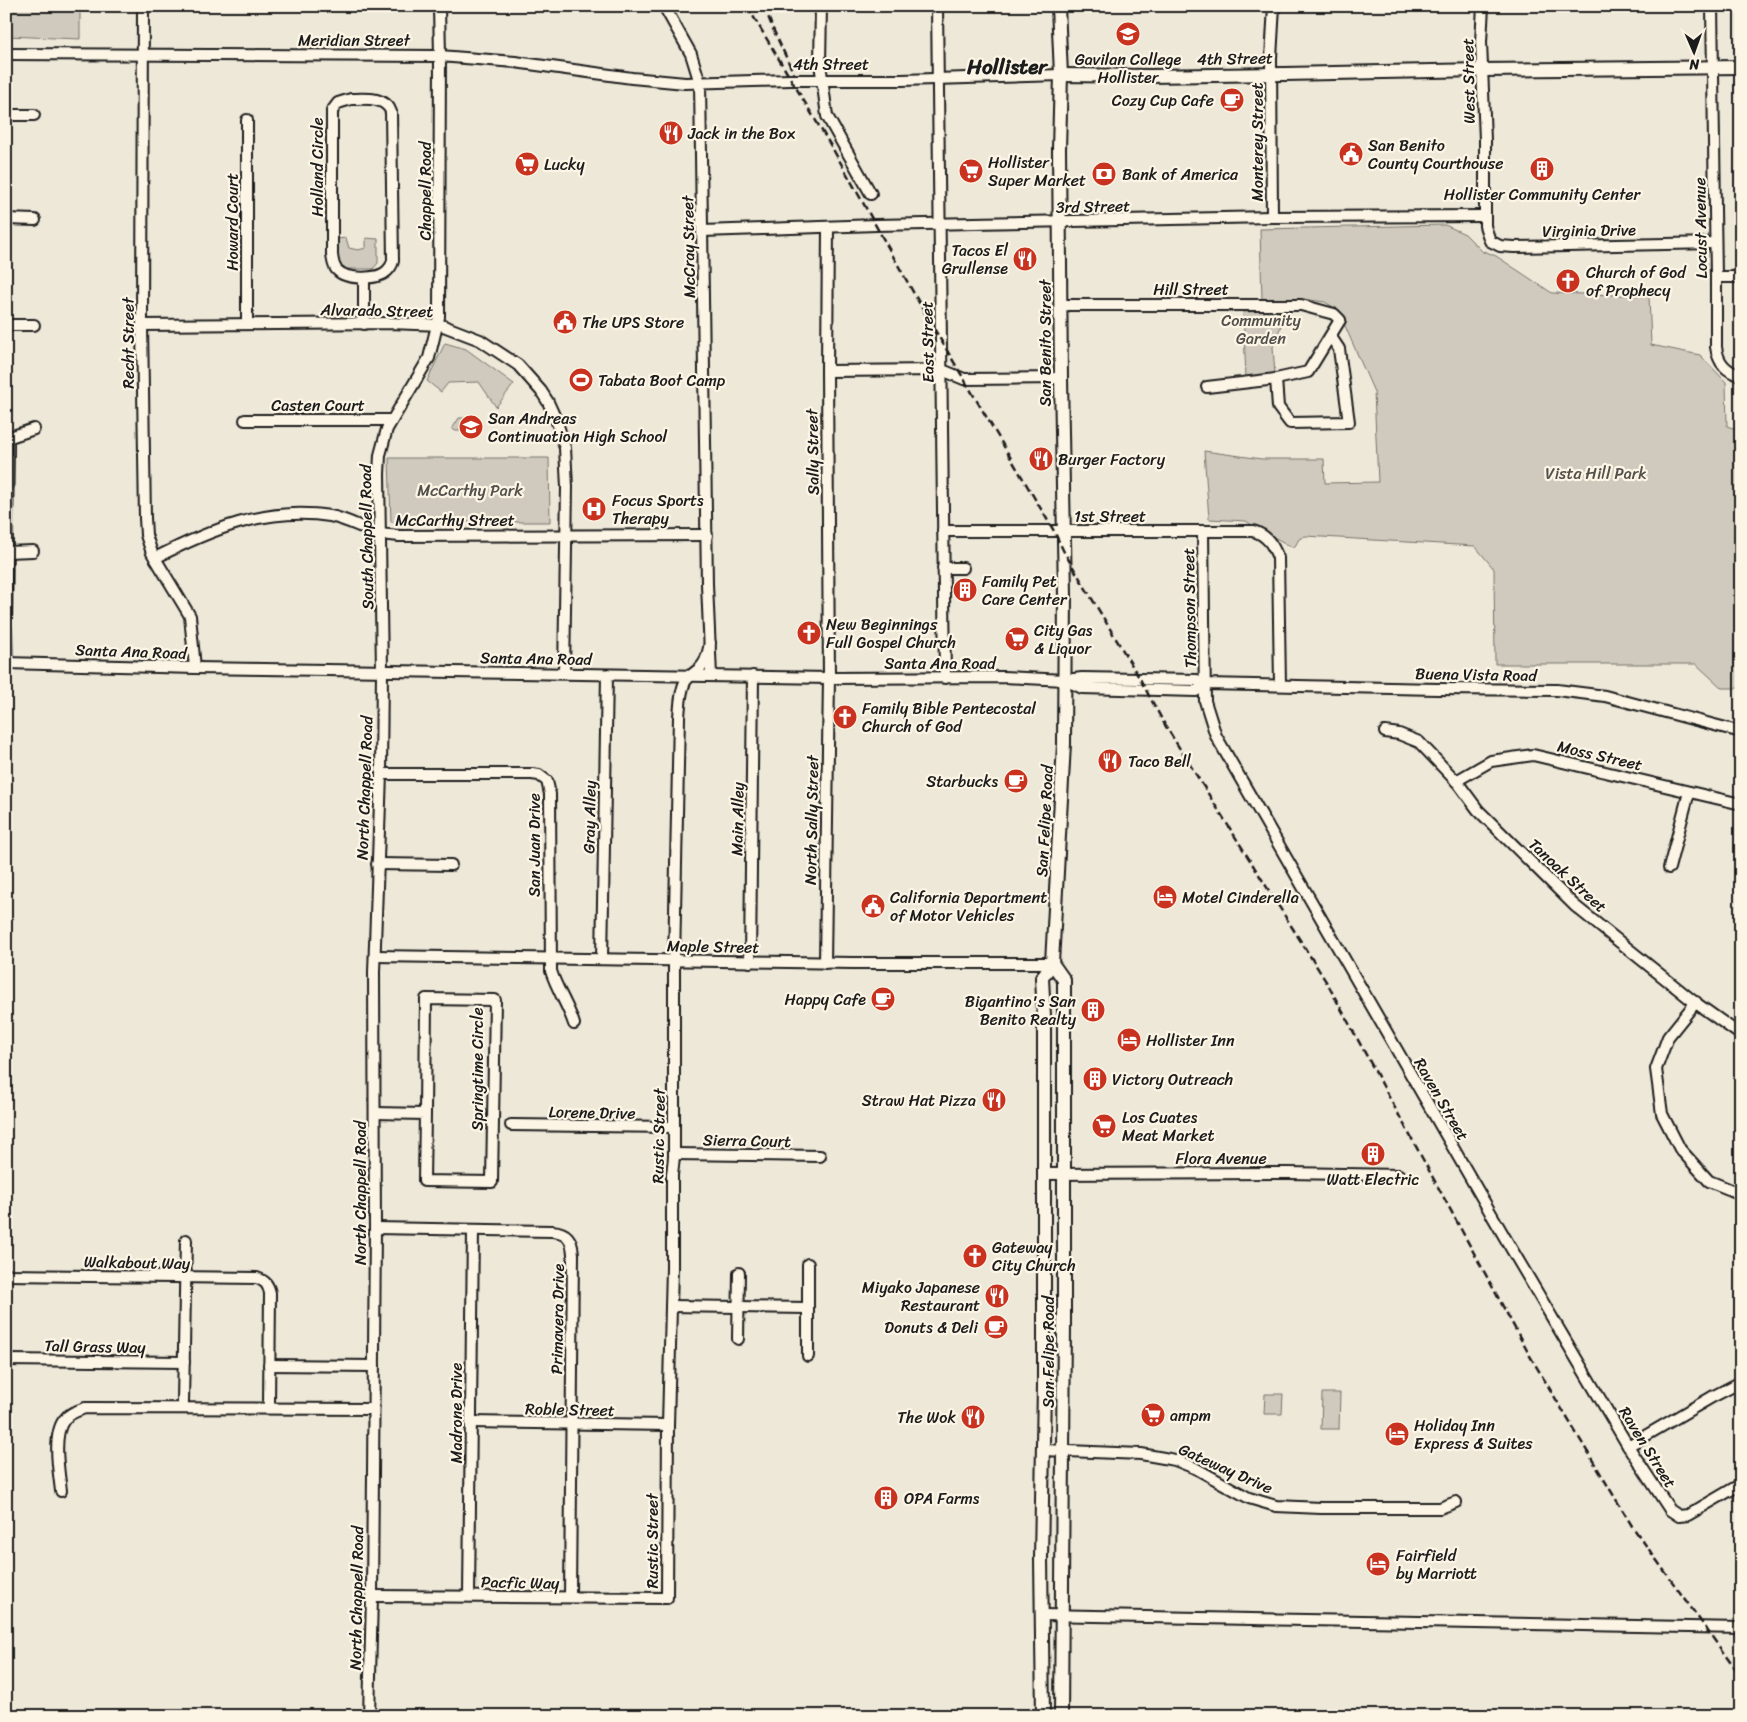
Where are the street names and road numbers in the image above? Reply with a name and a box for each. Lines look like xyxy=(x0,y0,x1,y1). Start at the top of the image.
street label: Meridian Street xyxy=(298,26,411,55)
street label: West Street xyxy=(1453,38,1484,124)
street label: 4th Street xyxy=(1197,43,1273,74)
street label: 4th Street xyxy=(793,50,869,79)
street label: Monterey Street xyxy=(1243,83,1272,201)
street label: Holland Circle xyxy=(303,117,332,217)
street label: Chappell Road xyxy=(411,140,440,240)
street label: Howard Court xyxy=(218,173,247,271)
street label: Locust Avenue xyxy=(1685,177,1716,279)
street label: 3rd Street xyxy=(1056,191,1130,222)
street label: McCray Street xyxy=(673,195,704,298)
street label: Virginia Drive xyxy=(1542,215,1637,246)
street label: Hill Street xyxy=(1153,275,1229,304)
street label: San Benito Street xyxy=(1031,279,1060,407)
street label: Alvarado Street xyxy=(319,295,434,326)
street label: Recht Street xyxy=(114,297,143,389)
street label: East Street xyxy=(912,301,943,383)
street label: Casten Court xyxy=(271,391,365,420)
street label: Sally Street xyxy=(797,408,828,495)
street label: South Chappell Road xyxy=(351,462,382,610)
street label: 1st Street xyxy=(1074,502,1146,531)
street label: McCarthy Street xyxy=(395,506,515,535)
street label: Thompson Street xyxy=(1174,548,1205,668)
street label: Santa Ana Road xyxy=(75,635,189,668)
street label: Santa Ana Road xyxy=(480,643,594,674)
street label: Santa Ana Road xyxy=(884,649,997,678)
street label: Buena Vista Road xyxy=(1415,659,1539,690)
street label: North Chappell Road xyxy=(347,714,382,861)
street label: Moss Street xyxy=(1554,732,1645,779)
street label: North Sally Street xyxy=(796,754,827,885)
street label: San Felipe Road xyxy=(1027,763,1062,878)
street label: Gray Alley xyxy=(574,779,605,854)
street label: Main Alley xyxy=(722,781,753,856)
street label: San Juan Drive xyxy=(520,793,549,897)
street label: Tanoak Street xyxy=(1521,831,1614,920)
street label: Maple Street xyxy=(667,931,759,962)
street label: Springtime Circle xyxy=(463,1007,492,1131)
street label: Raven Street xyxy=(1406,1052,1477,1146)
street label: Rustic Street xyxy=(643,1088,674,1184)
street label: Lorene Drive xyxy=(548,1097,636,1128)
street label: North Chappell Road xyxy=(346,1119,375,1265)
street label: Sierra Court xyxy=(703,1125,791,1156)
street label: Flora Avenue xyxy=(1175,1144,1267,1173)
street label: Walkabout Way xyxy=(84,1247,191,1278)
street label: Primavera Drive xyxy=(542,1263,573,1375)
street label: San Felipe Road xyxy=(1034,1294,1063,1408)
street label: Tall Grass Way xyxy=(44,1331,147,1362)
street label: Madrone Drive xyxy=(442,1363,471,1463)
street label: Roble Street xyxy=(525,1394,615,1425)
street label: Raven Street xyxy=(1611,1400,1684,1494)
street label: Gateway Drive xyxy=(1174,1435,1278,1502)
street label: Rustic Street xyxy=(638,1493,667,1589)
street label: North Chappell Road xyxy=(341,1524,372,1670)
street label: Pacfic Way xyxy=(481,1567,560,1598)

